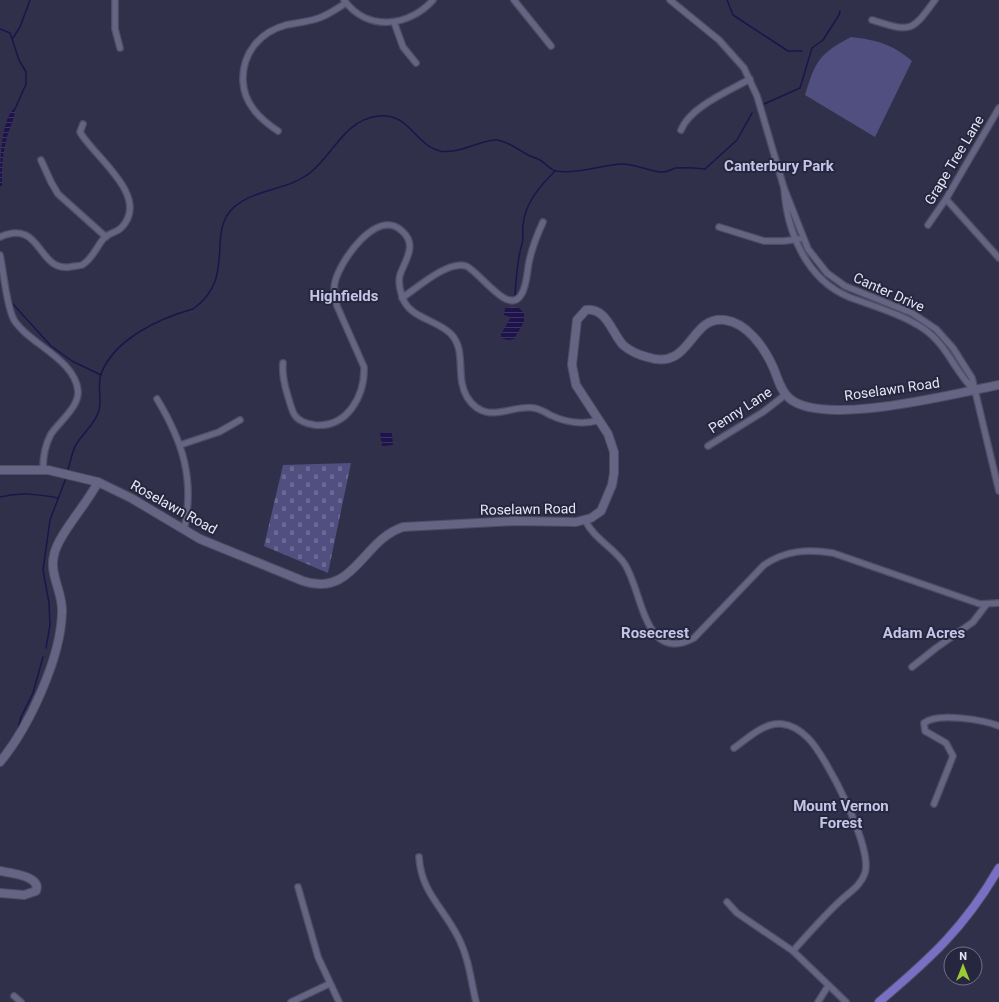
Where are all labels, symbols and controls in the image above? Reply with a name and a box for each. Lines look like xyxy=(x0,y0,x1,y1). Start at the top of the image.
street label: Grape Tree Lane xyxy=(921,113,987,207)
district label: Canterbury Park xyxy=(724,157,835,175)
street label: Canter Drive xyxy=(851,269,927,315)
district label: Highfields xyxy=(310,287,379,305)
street label: Roselawn Road xyxy=(843,374,941,404)
street label: Penny Lane xyxy=(705,384,775,436)
street label: Roselawn Road xyxy=(128,477,220,537)
street label: Roselawn Road xyxy=(480,500,576,518)
district label: Rosecrest xyxy=(621,624,689,642)
district label: Adam Acres xyxy=(883,624,965,642)
district label: Mount Vernon Forest xyxy=(793,797,889,832)
north arrow xyxy=(943,946,983,986)
text: N xyxy=(959,950,967,963)

